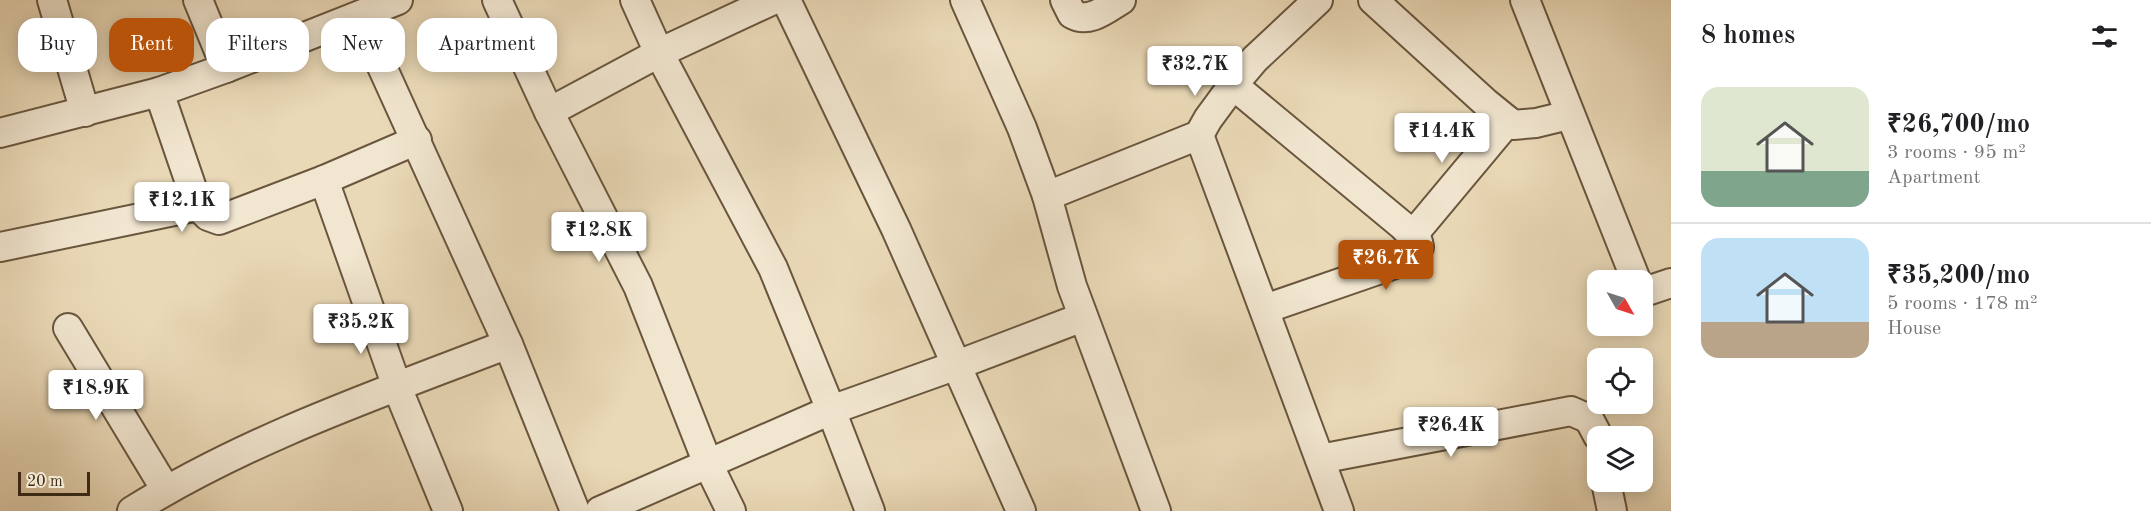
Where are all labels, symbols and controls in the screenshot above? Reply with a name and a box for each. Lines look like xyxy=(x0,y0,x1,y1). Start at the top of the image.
chip: Buy xyxy=(18,18,97,72)
chip: Rent xyxy=(109,18,194,72)
chip: Filters xyxy=(206,18,309,72)
chip: New xyxy=(321,18,405,72)
chip: Apartment xyxy=(417,18,557,72)
icon: filters xyxy=(2088,20,2121,53)
text: 8 homes xyxy=(1701,23,1795,49)
pin: ₹32.7K xyxy=(1146,46,1244,97)
text: ₹32.7K xyxy=(1161,55,1229,75)
icon: home xyxy=(1749,111,1821,183)
text: ₹26,700/mo xyxy=(1887,112,2030,138)
pin: ₹14.4K xyxy=(1393,113,1491,164)
text: ₹14.4K xyxy=(1408,122,1476,142)
text: 3 rooms · 95 m² xyxy=(1887,143,2026,163)
text: Apartment xyxy=(1887,168,1981,188)
pin: ₹12.1K xyxy=(133,182,231,233)
text: ₹12.1K xyxy=(148,191,216,211)
pin: ₹12.8K xyxy=(550,212,648,263)
text: ₹12.8K xyxy=(565,221,633,241)
pin: ₹26.7K xyxy=(1337,240,1435,291)
text: ₹26.7K xyxy=(1352,249,1420,269)
icon: home xyxy=(1749,262,1821,334)
text: ₹35,200/mo xyxy=(1887,263,2030,289)
north arrow xyxy=(1587,270,1653,336)
map controls xyxy=(1587,270,1653,492)
text: 5 rooms · 178 m² xyxy=(1887,294,2037,314)
pin: ₹35.2K xyxy=(312,304,410,355)
text: ₹35.2K xyxy=(327,313,395,333)
text: House xyxy=(1887,319,1941,339)
button: locate xyxy=(1587,348,1653,414)
pin: ₹18.9K xyxy=(47,370,145,421)
text: ₹18.9K xyxy=(62,379,130,399)
pin: ₹26.4K xyxy=(1402,407,1500,458)
text: ₹26.4K xyxy=(1417,416,1485,436)
button: layers xyxy=(1587,426,1653,492)
scale bar xyxy=(18,469,90,496)
text: 20 m xyxy=(27,474,63,490)

